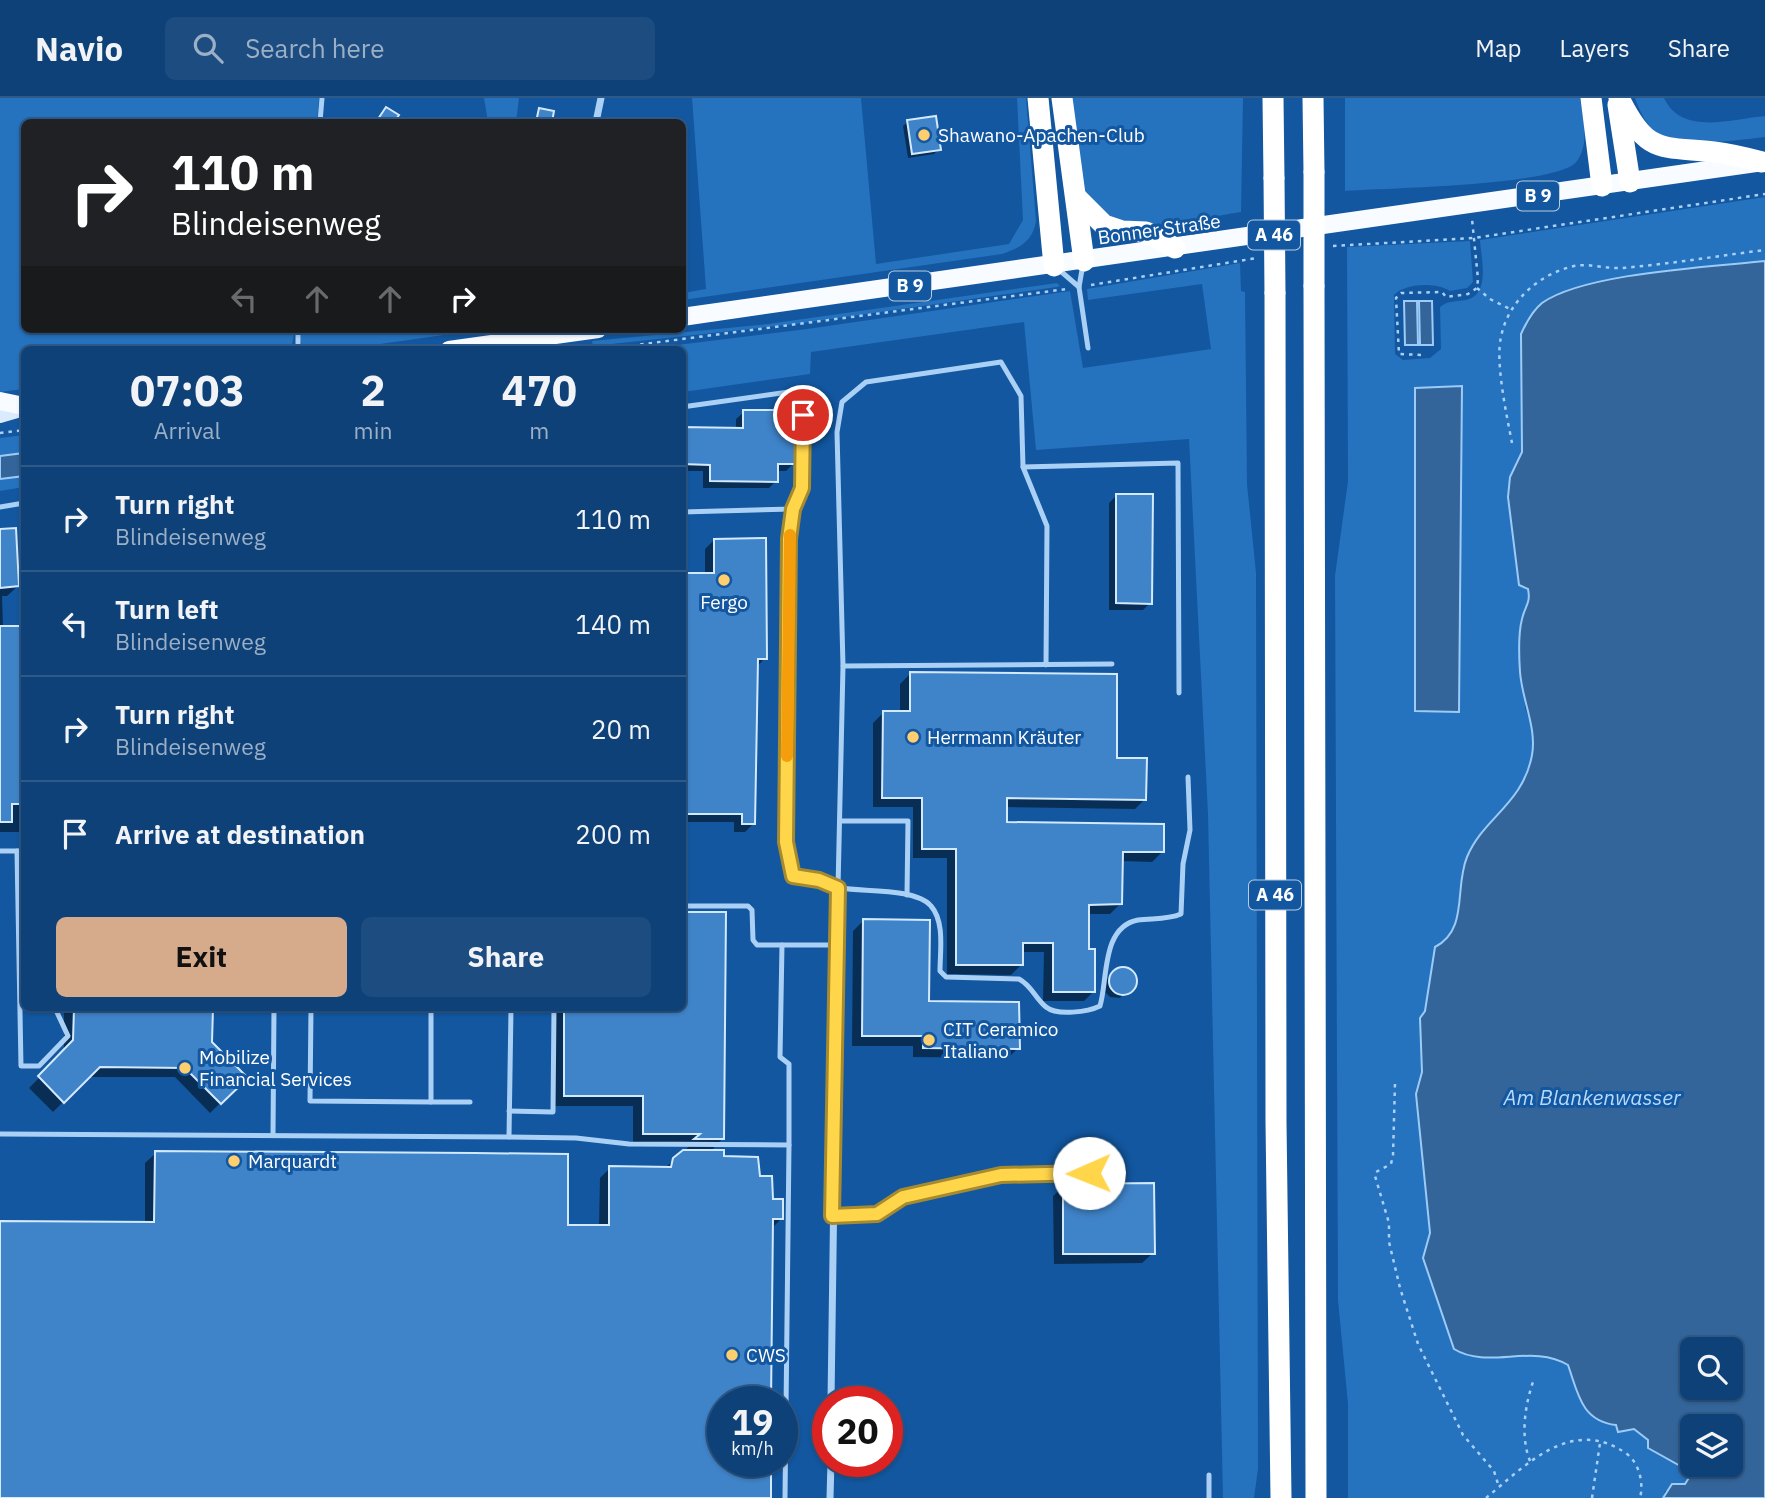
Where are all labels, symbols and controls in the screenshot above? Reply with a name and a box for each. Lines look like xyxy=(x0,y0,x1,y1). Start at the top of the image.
search box xyxy=(165,17,655,80)
text: Navio xyxy=(35,27,123,70)
icon: search xyxy=(189,29,227,67)
text: Search here xyxy=(245,31,385,65)
text: Map xyxy=(1475,32,1522,64)
text: Layers xyxy=(1560,32,1630,64)
text: Share xyxy=(1668,32,1730,64)
place label: Shawano-Apachen-Club xyxy=(938,123,1145,147)
marker: Shawano-Apachen-Club xyxy=(916,127,932,143)
text: 110 m xyxy=(171,140,315,203)
icon: right xyxy=(56,147,147,238)
road number: B 9 xyxy=(1517,182,1559,211)
text: Blindeisenweg xyxy=(171,202,381,244)
street label: Bonner Straße xyxy=(1096,208,1222,250)
road number: A 46 xyxy=(1248,220,1300,250)
road number: B 9 xyxy=(889,272,931,300)
icon: left xyxy=(225,280,263,318)
icon: ahead xyxy=(298,280,336,318)
icon: ahead xyxy=(371,280,409,318)
icon: right xyxy=(444,280,482,318)
text: 07:03 xyxy=(130,363,245,418)
text: 2 xyxy=(360,363,386,418)
text: 470 xyxy=(501,363,577,418)
pin xyxy=(773,385,833,445)
icon: arrive xyxy=(784,396,822,434)
text: Arrival xyxy=(154,415,221,445)
text: min xyxy=(354,415,392,445)
text: m xyxy=(529,415,549,445)
text: Turn right xyxy=(115,487,234,521)
icon: right xyxy=(56,500,94,538)
text: 110 m xyxy=(575,502,651,536)
text: Blindeisenweg xyxy=(115,521,266,551)
marker: Fergo xyxy=(716,572,732,588)
place label: Fergo xyxy=(700,590,748,614)
text: Turn left xyxy=(115,592,218,626)
icon: left xyxy=(56,605,94,643)
text: 140 m xyxy=(575,607,651,641)
text: Blindeisenweg xyxy=(115,626,266,656)
text: Turn right xyxy=(115,697,234,731)
icon: right xyxy=(56,710,94,748)
text: 20 m xyxy=(591,712,651,746)
place label: Herrmann Kräuter xyxy=(927,725,1081,749)
marker: Herrmann Kräuter xyxy=(905,729,921,745)
text: Blindeisenweg xyxy=(115,731,266,761)
icon: arrive xyxy=(56,815,94,853)
text: Arrive at destination xyxy=(115,817,365,851)
text: 200 m xyxy=(575,817,651,851)
road number: A 46 xyxy=(1249,880,1301,910)
button: Exit xyxy=(56,917,347,997)
button: Share xyxy=(361,917,651,997)
place label: CIT Ceramico Italiano xyxy=(943,1017,1058,1063)
marker: CIT Ceramico Italiano xyxy=(921,1032,937,1048)
place label: Mobilize Financial Services xyxy=(199,1045,352,1091)
marker: Mobilize Financial Services xyxy=(177,1060,193,1076)
water label: Am Blankenwasser xyxy=(1502,1083,1682,1111)
position arrow xyxy=(1052,1136,1126,1210)
place label: Marquardt xyxy=(248,1149,337,1173)
marker: Marquardt xyxy=(226,1153,242,1169)
map controls xyxy=(1680,1337,1743,1477)
button: search xyxy=(1680,1337,1743,1400)
place label: CWS xyxy=(746,1343,786,1367)
marker: CWS xyxy=(724,1347,740,1363)
speed limit sign: 20 xyxy=(812,1386,903,1477)
text: 19 xyxy=(731,1399,774,1445)
button: layers xyxy=(1680,1414,1743,1477)
text: km/h xyxy=(731,1437,774,1460)

